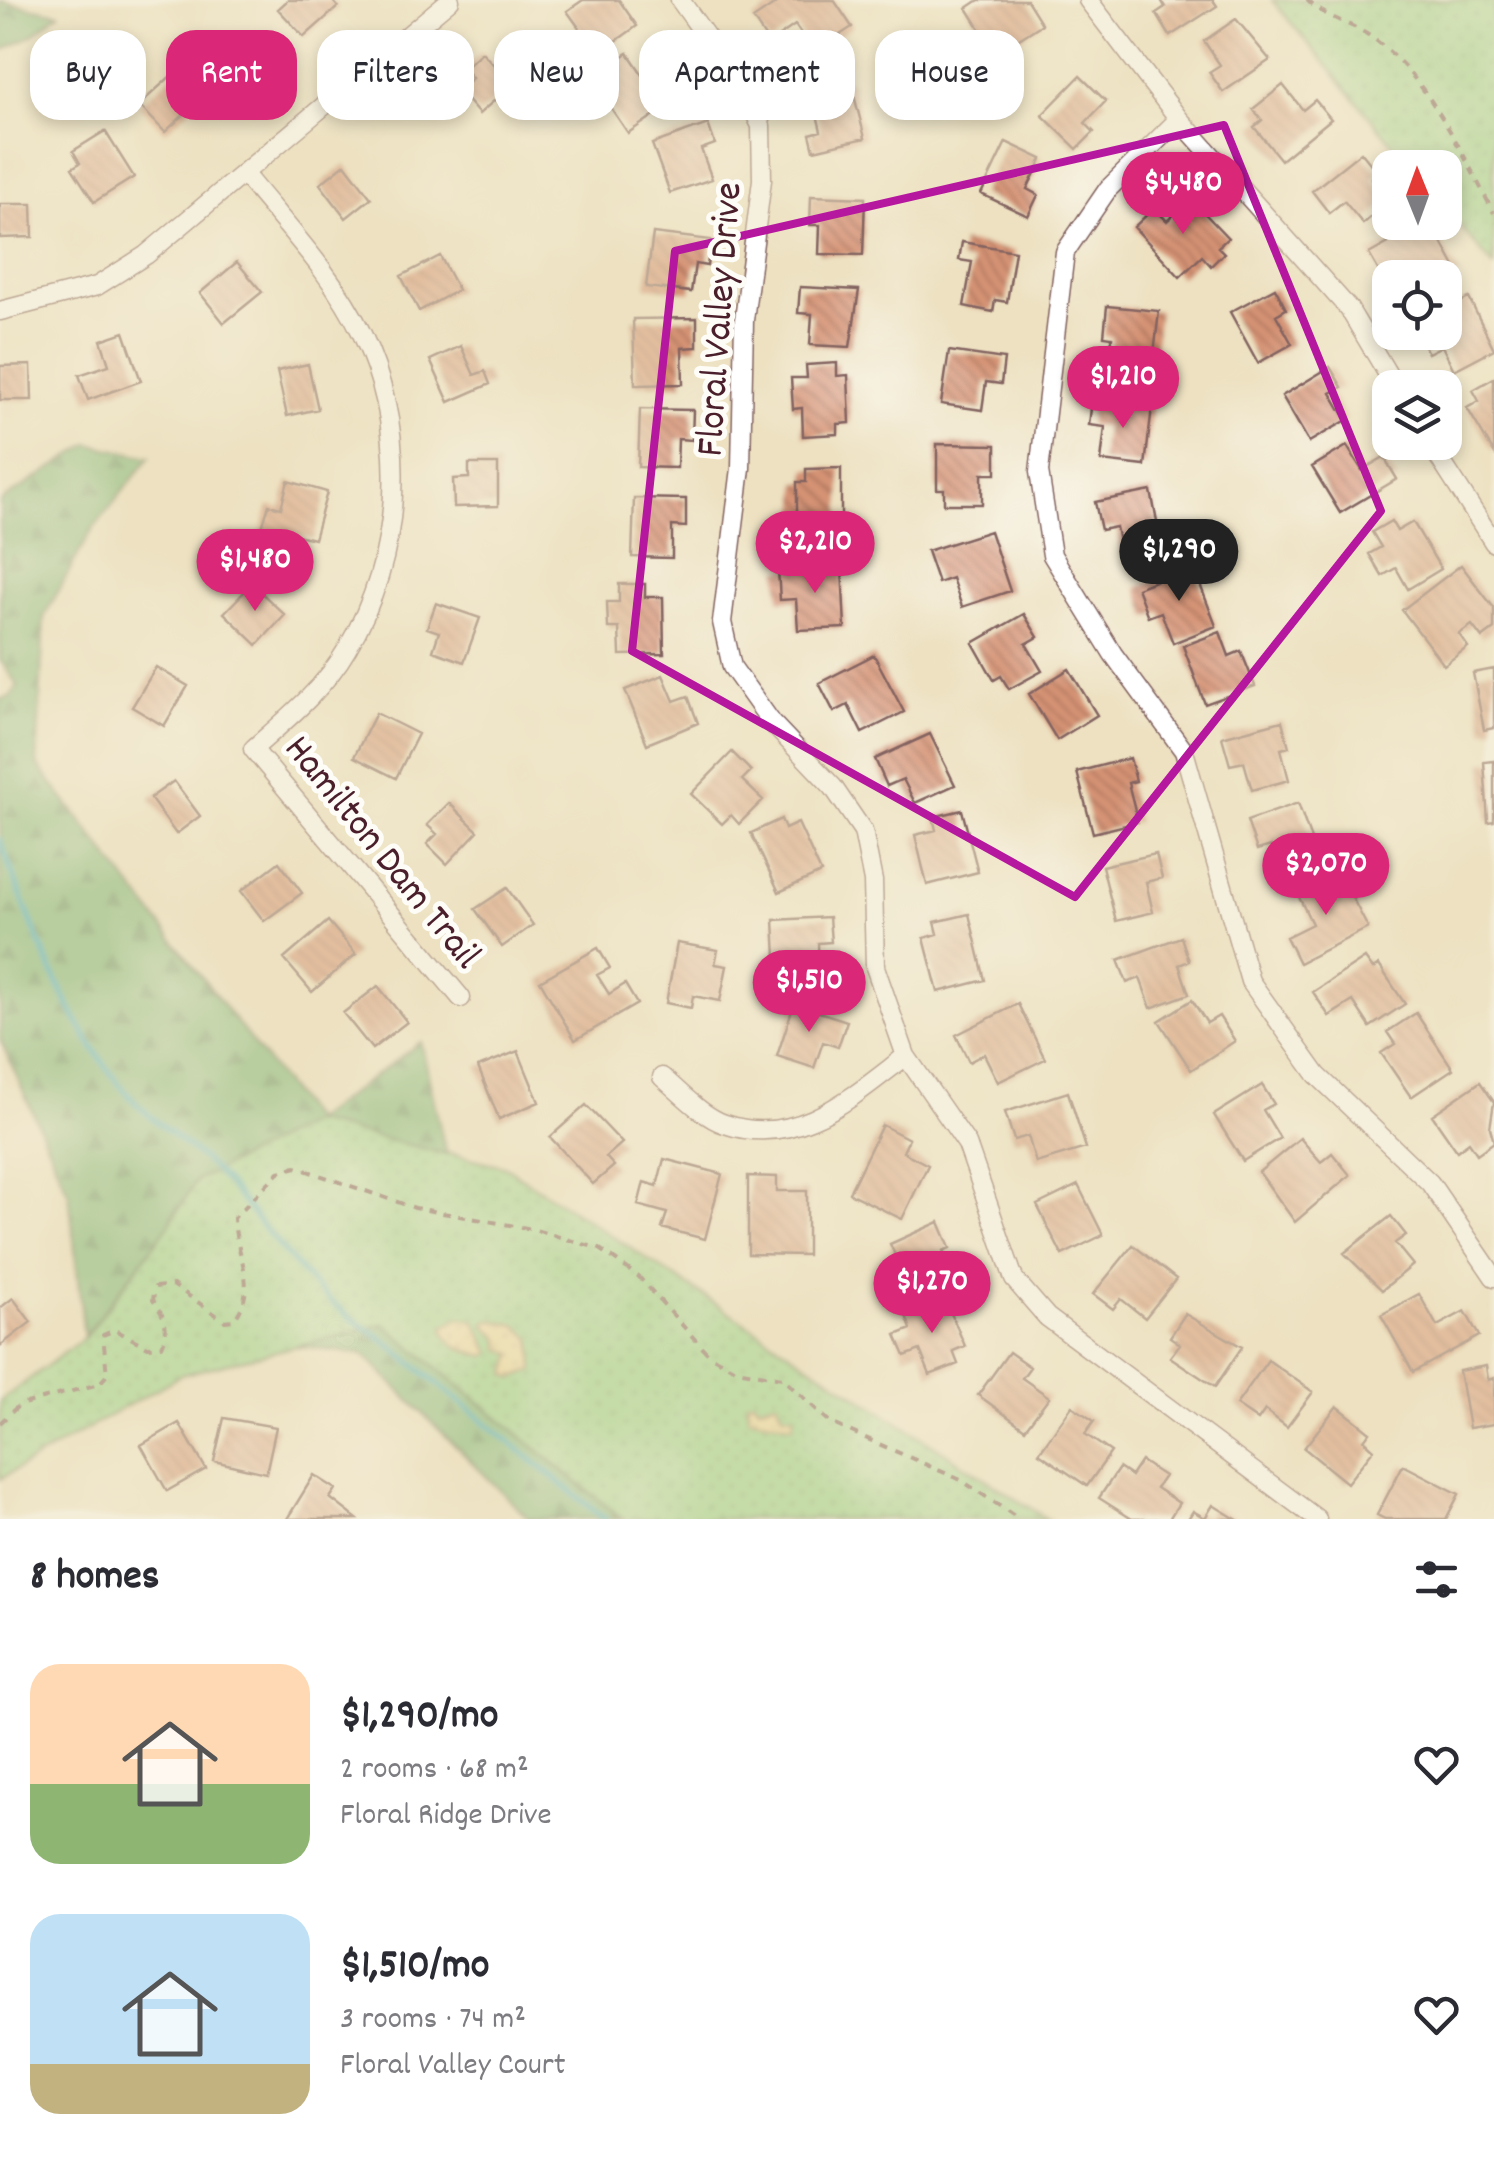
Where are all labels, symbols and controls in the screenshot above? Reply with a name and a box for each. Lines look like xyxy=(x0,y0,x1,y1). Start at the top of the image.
chip: Buy xyxy=(30,30,146,120)
chip: Rent xyxy=(166,30,297,120)
chip: Filters xyxy=(317,30,474,120)
chip: New xyxy=(494,30,619,120)
chip: Apartment xyxy=(639,30,855,120)
chip: House xyxy=(875,30,1024,120)
north arrow xyxy=(1372,150,1462,240)
map controls xyxy=(1372,150,1462,460)
pin: $4,480 xyxy=(1102,152,1264,237)
text: $4,480 xyxy=(1143,161,1223,207)
street label: Floral Valley Drive xyxy=(684,181,760,458)
button: locate xyxy=(1372,260,1462,350)
pin: $1,210 xyxy=(1042,346,1204,431)
text: $1,210 xyxy=(1089,355,1157,401)
button: layers xyxy=(1372,370,1462,460)
pin: $2,210 xyxy=(734,511,896,596)
pin: $1,290 xyxy=(1098,519,1260,604)
text: $2,210 xyxy=(778,520,852,566)
text: $1,290 xyxy=(1141,528,1217,574)
pin: $1,480 xyxy=(174,529,336,614)
text: $1,480 xyxy=(219,538,291,584)
street label: Hamilton Dam Trail xyxy=(268,725,492,983)
pin: $2,070 xyxy=(1245,833,1407,918)
text: $2,070 xyxy=(1284,842,1368,888)
pin: $1,510 xyxy=(728,950,890,1035)
text: $1,510 xyxy=(775,959,843,1005)
pin: $1,270 xyxy=(851,1251,1013,1336)
text: $1,270 xyxy=(896,1260,969,1306)
text: 8 homes xyxy=(30,1549,159,1609)
icon: filters xyxy=(1409,1552,1464,1607)
text: $1,290/mo xyxy=(340,1688,498,1748)
icon: home xyxy=(110,1704,230,1824)
icon: heart xyxy=(1409,1737,1464,1792)
text: 2 rooms · 68 m² xyxy=(340,1748,529,1794)
text: Floral Ridge Drive xyxy=(340,1794,552,1840)
text: $1,510/mo xyxy=(340,1938,490,1998)
icon: home xyxy=(110,1954,230,2074)
icon: heart xyxy=(1409,1987,1464,2042)
text: 3 rooms · 74 m² xyxy=(340,1998,526,2044)
text: Floral Valley Court xyxy=(340,2044,565,2090)

